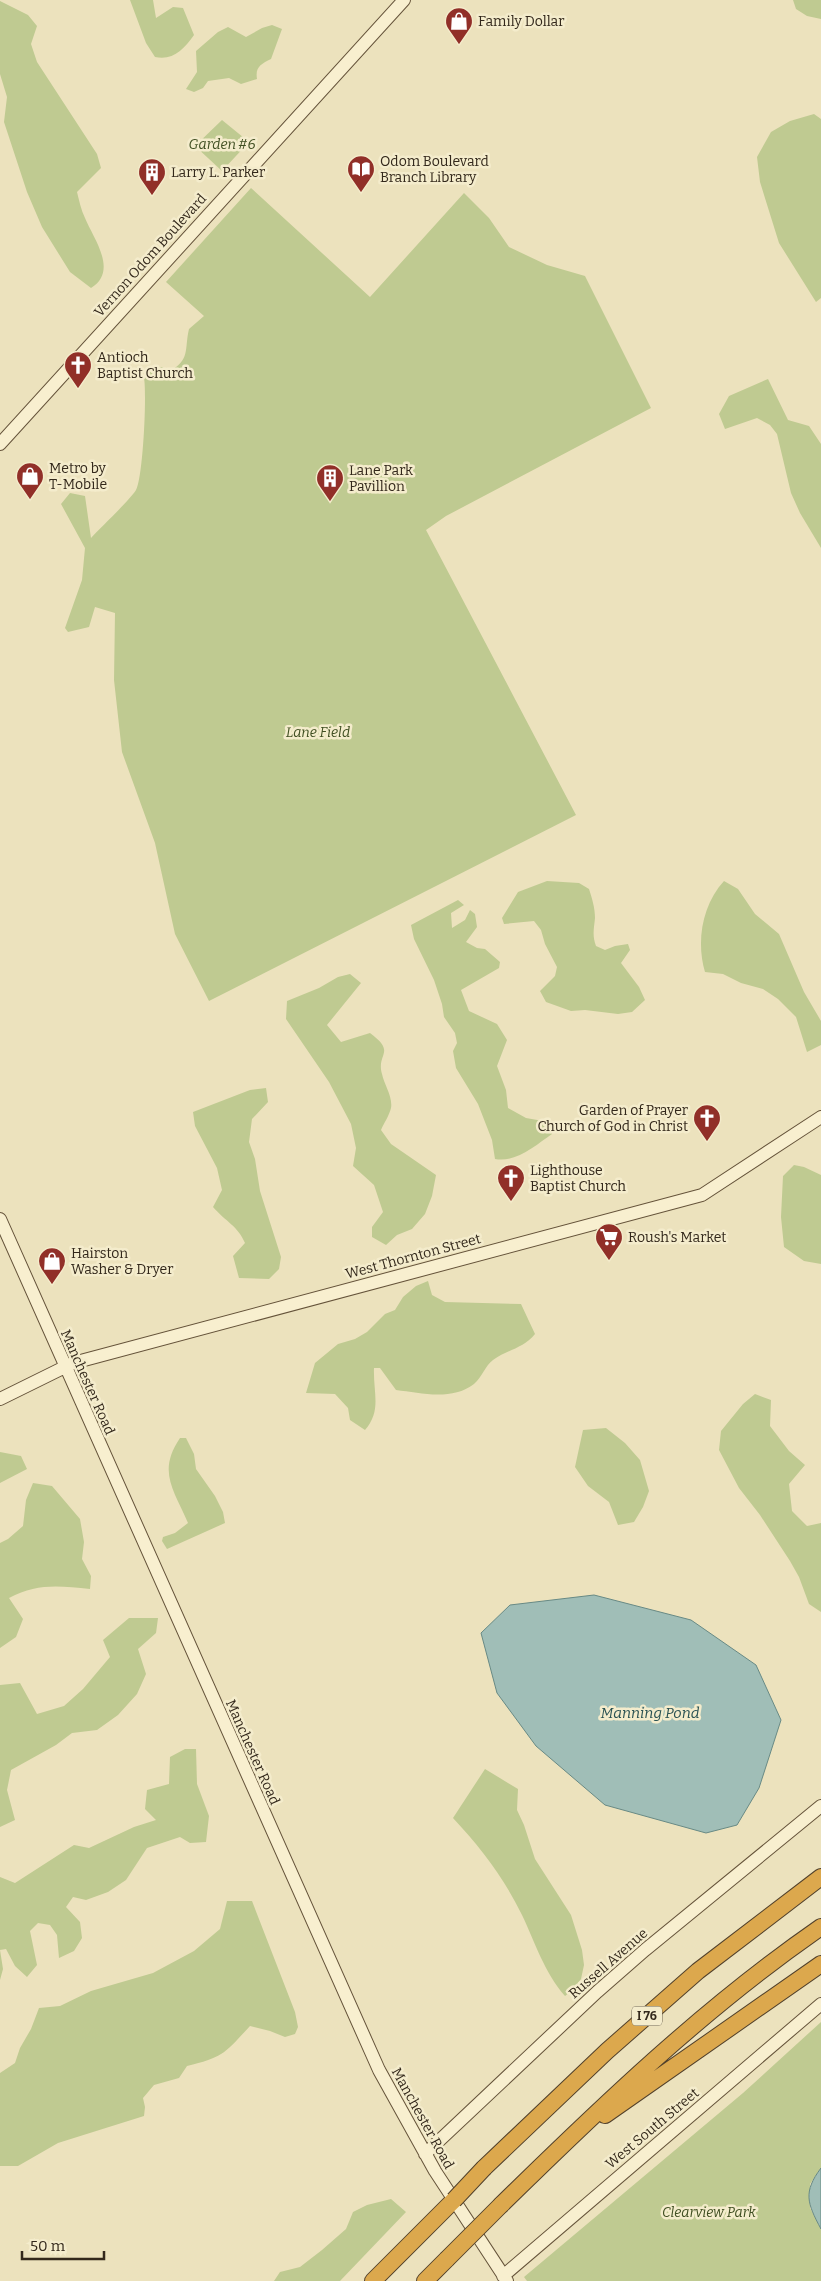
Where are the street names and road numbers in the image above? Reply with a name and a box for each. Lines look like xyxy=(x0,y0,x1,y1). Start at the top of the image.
street label: Vernon Odom Boulevard xyxy=(91,190,210,320)
street label: West Thornton Street xyxy=(344,1230,483,1283)
street label: Manchester Road xyxy=(57,1327,118,1437)
street label: Manchester Road xyxy=(222,1697,283,1807)
street label: Russell Avenue xyxy=(565,1925,651,2002)
road number: I 76 xyxy=(632,2006,662,2025)
street label: Manchester Road xyxy=(388,2065,457,2172)
street label: West South Street xyxy=(602,2084,702,2172)

